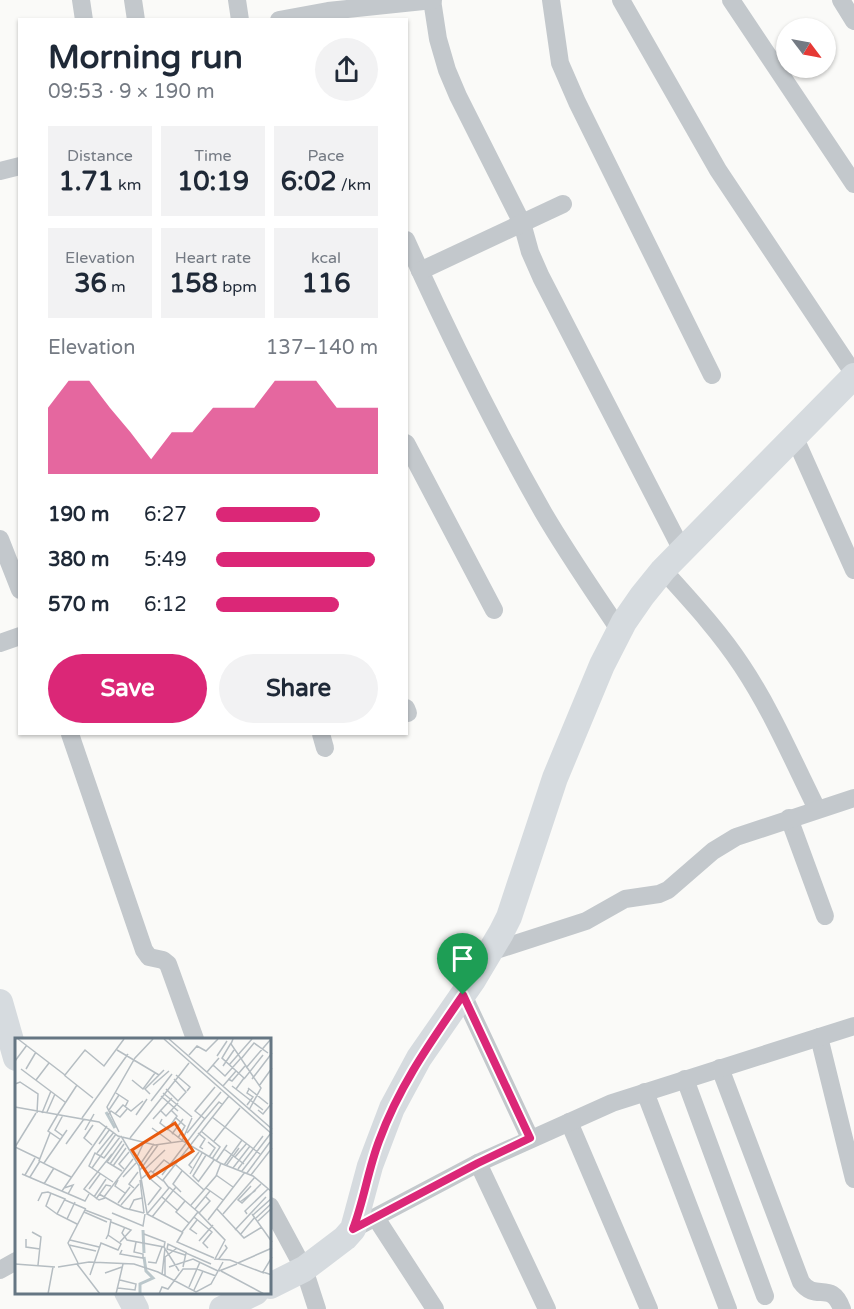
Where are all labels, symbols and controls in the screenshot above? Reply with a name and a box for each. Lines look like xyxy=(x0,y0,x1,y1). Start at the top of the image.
north arrow xyxy=(776,18,836,78)
map controls xyxy=(776,18,836,78)
text: Morning run xyxy=(48,38,243,77)
button: share xyxy=(315,38,378,101)
text: 09:53 · 9 × 190 m xyxy=(48,80,215,104)
text: Distance xyxy=(67,146,133,166)
text: Time xyxy=(194,146,232,166)
text: Pace xyxy=(308,146,344,166)
text: 1.71 xyxy=(58,166,114,197)
text: 10:19 xyxy=(177,166,249,197)
text: 6:02 xyxy=(281,166,337,197)
text: km xyxy=(114,175,142,195)
text: /km xyxy=(337,175,371,195)
text: Elevation xyxy=(65,248,135,268)
text: Heart rate xyxy=(175,248,251,268)
text: kcal xyxy=(311,248,341,268)
text: 36 xyxy=(74,268,107,299)
text: 158 xyxy=(169,268,218,299)
text: 116 xyxy=(302,268,350,299)
text: m xyxy=(107,277,126,297)
text: bpm xyxy=(218,277,257,297)
text: Elevation xyxy=(48,336,135,360)
text: 137–140 m xyxy=(266,336,378,360)
text: 190 m xyxy=(48,503,109,527)
text: 6:27 xyxy=(144,503,187,527)
text: 380 m xyxy=(48,548,109,572)
text: 5:49 xyxy=(144,548,187,572)
text: 570 m xyxy=(48,593,109,617)
text: 6:12 xyxy=(144,593,187,617)
button: Save xyxy=(48,654,207,723)
button: Share xyxy=(219,654,378,723)
pin xyxy=(437,933,488,995)
icon: arrive xyxy=(446,942,479,975)
inset map xyxy=(15,1038,272,1294)

